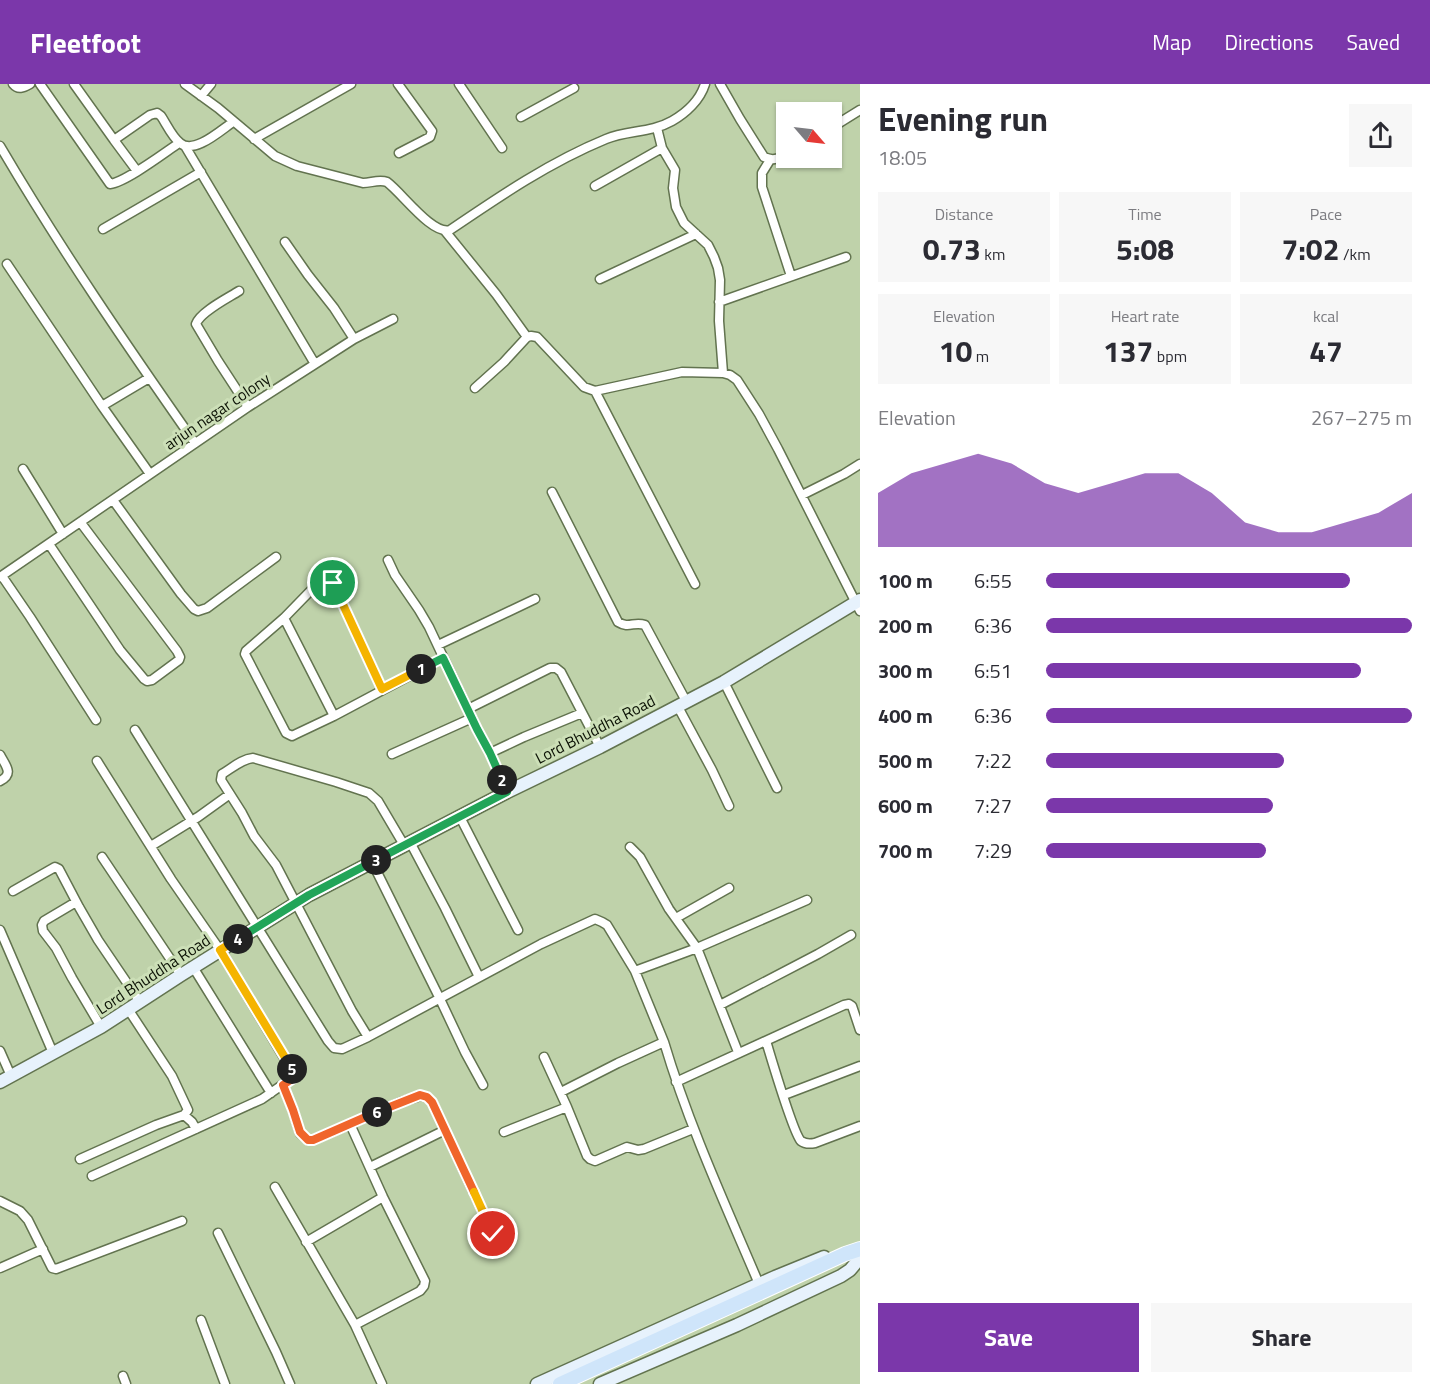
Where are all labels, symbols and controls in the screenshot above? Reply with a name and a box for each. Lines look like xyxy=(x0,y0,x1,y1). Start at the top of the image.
text: Fleetfoot xyxy=(30,21,141,64)
text: Map xyxy=(1152,26,1192,58)
text: Directions xyxy=(1225,26,1314,58)
text: Saved xyxy=(1347,26,1400,58)
text: Evening run xyxy=(878,94,1048,144)
north arrow xyxy=(776,102,842,168)
map controls xyxy=(776,102,842,168)
button: share xyxy=(1349,104,1412,167)
text: 18:05 xyxy=(878,142,927,173)
text: Distance xyxy=(935,202,993,226)
text: Time xyxy=(1128,202,1162,226)
text: Pace xyxy=(1310,202,1342,226)
text: 0.73 xyxy=(923,226,981,272)
text: 5:08 xyxy=(1116,226,1174,272)
text: 7:02 xyxy=(1281,226,1339,272)
text: km xyxy=(981,242,1005,266)
text: /km xyxy=(1339,242,1371,266)
text: Elevation xyxy=(933,304,995,328)
text: Heart rate xyxy=(1111,304,1179,328)
text: kcal xyxy=(1313,304,1339,328)
text: 10 xyxy=(939,328,972,374)
text: 137 xyxy=(1103,328,1153,374)
text: 47 xyxy=(1309,328,1343,374)
text: m xyxy=(972,344,989,368)
text: bpm xyxy=(1153,344,1187,368)
street label: arjun nagar colony xyxy=(159,366,275,455)
text: Elevation xyxy=(878,402,956,433)
text: 267–275 m xyxy=(1311,402,1412,433)
pin xyxy=(307,557,358,608)
text: 100 m xyxy=(878,565,933,596)
text: 6:55 xyxy=(974,565,1012,596)
icon: arrive xyxy=(316,566,349,599)
text: 200 m xyxy=(878,610,933,641)
text: 6:36 xyxy=(974,610,1012,641)
pin: 1 xyxy=(406,654,436,684)
text: 300 m xyxy=(878,655,933,686)
text: 6:51 xyxy=(974,655,1012,686)
text: 1 xyxy=(417,657,425,681)
street label: Lord Bhuddha Road xyxy=(531,688,659,770)
text: 400 m xyxy=(878,700,933,731)
text: 6:36 xyxy=(974,700,1012,731)
text: 500 m xyxy=(878,745,933,776)
text: 7:22 xyxy=(974,745,1012,776)
pin: 2 xyxy=(487,765,517,795)
text: 2 xyxy=(498,768,506,792)
text: 600 m xyxy=(878,790,933,821)
text: 7:27 xyxy=(974,790,1012,821)
text: 700 m xyxy=(878,835,933,866)
text: 7:29 xyxy=(974,835,1012,866)
pin: 3 xyxy=(361,845,391,875)
text: 3 xyxy=(372,848,380,872)
pin: 4 xyxy=(223,924,253,954)
text: 4 xyxy=(234,927,242,951)
street label: Lord Bhuddha Road xyxy=(91,928,215,1020)
pin: 5 xyxy=(277,1054,307,1084)
text: 5 xyxy=(288,1057,296,1081)
pin: 6 xyxy=(362,1097,392,1127)
text: 6 xyxy=(373,1100,381,1124)
pin xyxy=(467,1208,518,1259)
icon: check xyxy=(476,1217,509,1250)
button: Save xyxy=(878,1303,1139,1372)
button: Share xyxy=(1151,1303,1412,1372)

